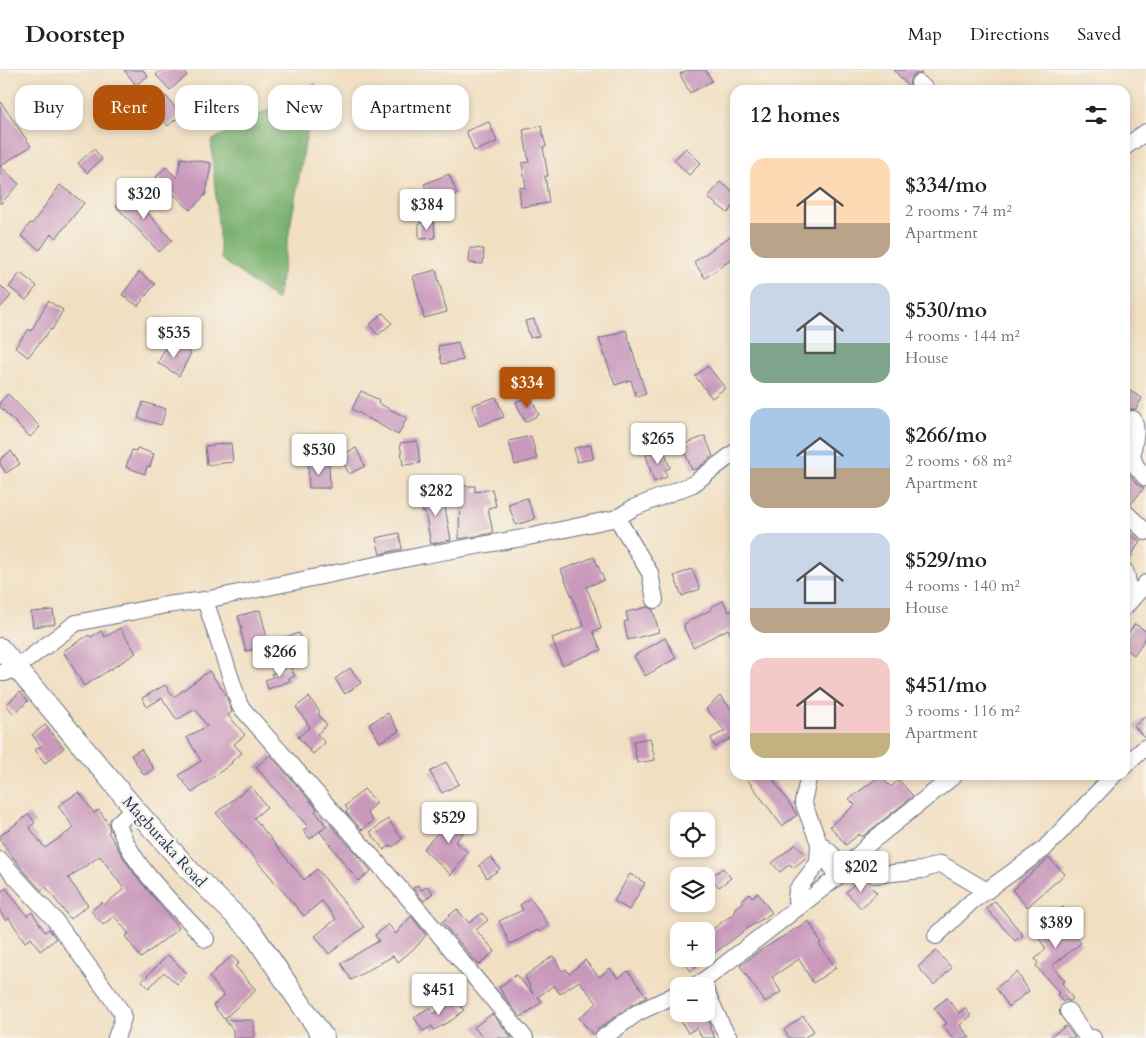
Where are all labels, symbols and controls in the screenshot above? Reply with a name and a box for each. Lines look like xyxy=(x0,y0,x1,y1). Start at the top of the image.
text: Doorstep xyxy=(25,18,125,51)
text: Map xyxy=(908,22,942,47)
text: Directions xyxy=(970,22,1049,47)
text: Saved xyxy=(1077,22,1121,47)
chip: Buy xyxy=(15,85,83,130)
chip: Rent xyxy=(93,85,165,130)
chip: Filters xyxy=(175,85,258,130)
chip: New xyxy=(268,85,342,130)
chip: Apartment xyxy=(352,85,469,130)
text: 12 homes xyxy=(750,101,840,130)
icon: filters xyxy=(1082,101,1110,129)
text: $334/mo xyxy=(905,171,987,200)
pin: $320 xyxy=(114,178,174,220)
icon: home xyxy=(790,178,850,238)
text: $320 xyxy=(128,183,160,205)
pin: $384 xyxy=(397,189,457,231)
text: $384 xyxy=(411,194,443,216)
text: 2 rooms · 74 m² xyxy=(905,200,1012,222)
text: Apartment xyxy=(905,222,978,244)
text: $530/mo xyxy=(905,296,987,325)
icon: home xyxy=(790,303,850,363)
pin: $535 xyxy=(144,316,204,359)
text: $535 xyxy=(158,322,190,344)
text: 4 rooms · 144 m² xyxy=(905,325,1020,347)
text: House xyxy=(905,347,948,369)
pin: $334 xyxy=(497,366,557,409)
text: $334 xyxy=(511,372,543,394)
text: $266/mo xyxy=(905,421,987,450)
pin: $265 xyxy=(628,422,688,465)
text: $265 xyxy=(642,428,674,450)
icon: home xyxy=(790,428,850,488)
pin: $530 xyxy=(289,434,349,476)
text: $530 xyxy=(303,439,335,461)
text: 2 rooms · 68 m² xyxy=(905,450,1012,472)
text: Apartment xyxy=(905,472,978,494)
pin: $282 xyxy=(406,474,466,517)
text: $282 xyxy=(420,480,452,502)
text: $529/mo xyxy=(905,546,987,575)
icon: home xyxy=(790,553,850,613)
text: 4 rooms · 140 m² xyxy=(905,575,1020,597)
text: House xyxy=(905,597,948,619)
pin: $266 xyxy=(250,636,310,678)
text: $266 xyxy=(264,641,296,663)
text: $451/mo xyxy=(905,671,987,700)
icon: home xyxy=(790,678,850,738)
text: 3 rooms · 116 m² xyxy=(905,700,1020,722)
text: Apartment xyxy=(905,722,978,744)
street label: Magburaka Road xyxy=(117,791,212,892)
pin: $529 xyxy=(419,802,479,844)
text: $529 xyxy=(433,807,465,829)
map controls xyxy=(670,812,715,1022)
button: locate xyxy=(670,812,715,857)
pin: $202 xyxy=(831,850,891,893)
text: $202 xyxy=(845,856,877,878)
button: layers xyxy=(670,867,715,912)
pin: $389 xyxy=(1026,906,1086,949)
text: $389 xyxy=(1040,912,1072,934)
button: + xyxy=(670,922,715,967)
pin: $451 xyxy=(409,974,469,1016)
button: − xyxy=(670,977,715,1022)
text: $451 xyxy=(423,979,455,1001)

